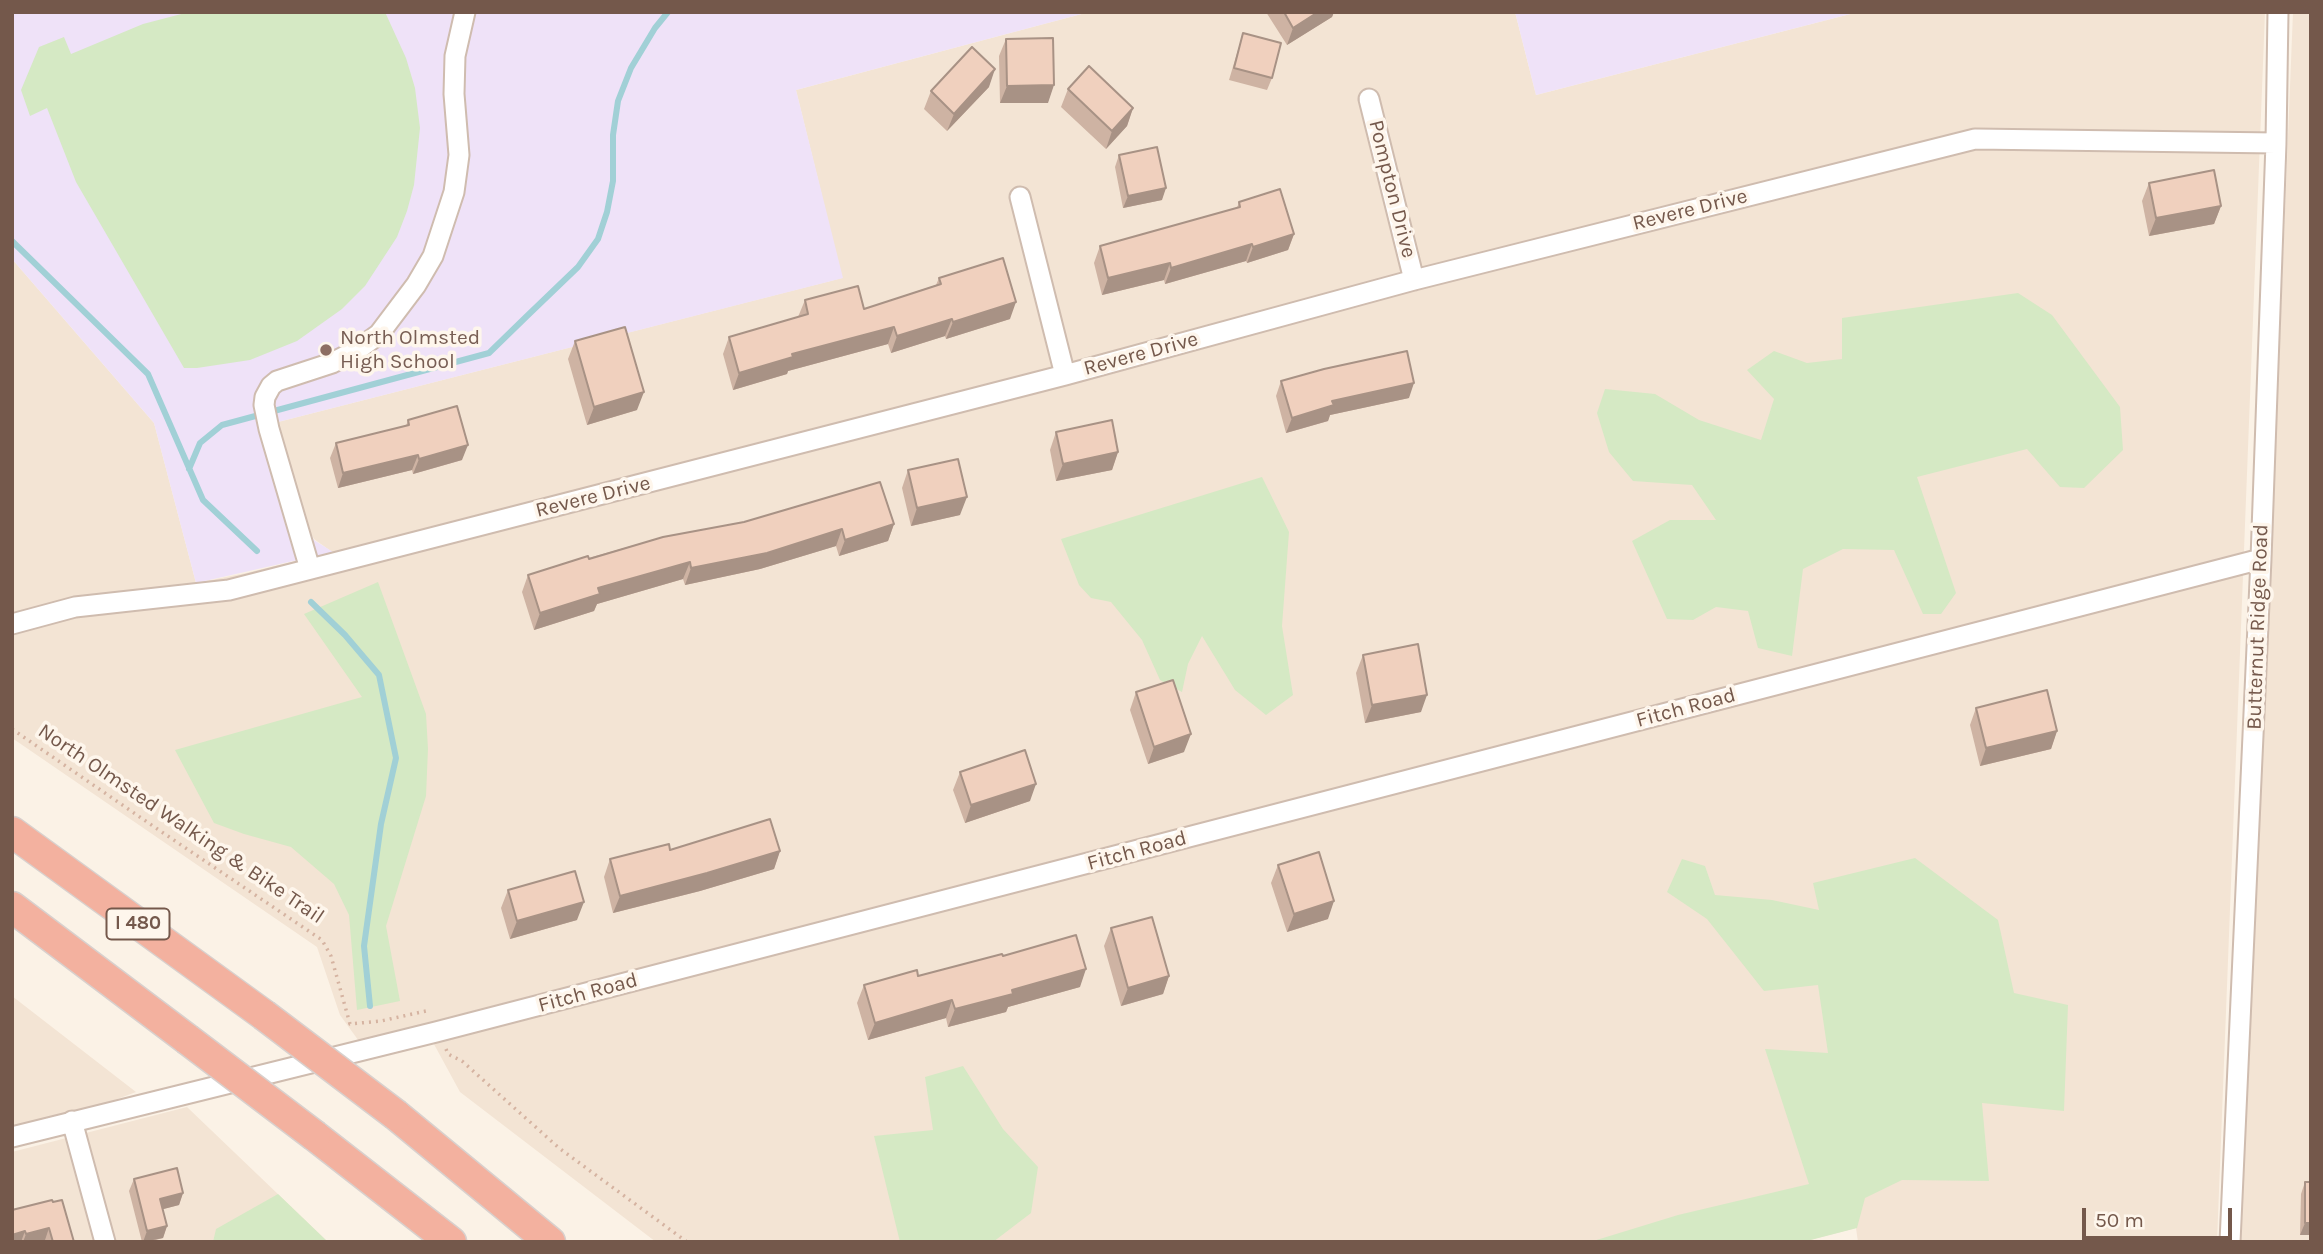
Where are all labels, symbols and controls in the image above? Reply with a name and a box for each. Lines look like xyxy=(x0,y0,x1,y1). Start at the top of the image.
street label: Pompton Drive xyxy=(1363,117,1421,261)
street label: Revere Drive xyxy=(1630,184,1750,236)
place label: North Olmsted High School xyxy=(340,325,480,375)
street label: Revere Drive xyxy=(1081,327,1201,381)
marker: North Olmsted High School xyxy=(318,342,334,358)
street label: Revere Drive xyxy=(533,471,653,523)
street label: Butternut Ridge Road xyxy=(2242,524,2274,730)
street label: Fitch Road xyxy=(1633,683,1739,733)
street label: North Olmsted Walking & Bike Trail xyxy=(33,719,329,929)
street label: Fitch Road xyxy=(1084,826,1190,876)
road number: I 480 xyxy=(106,908,170,940)
street label: Fitch Road xyxy=(535,968,641,1018)
scale bar xyxy=(2085,1194,2236,1238)
text: 50 m xyxy=(2095,1208,2144,1232)

